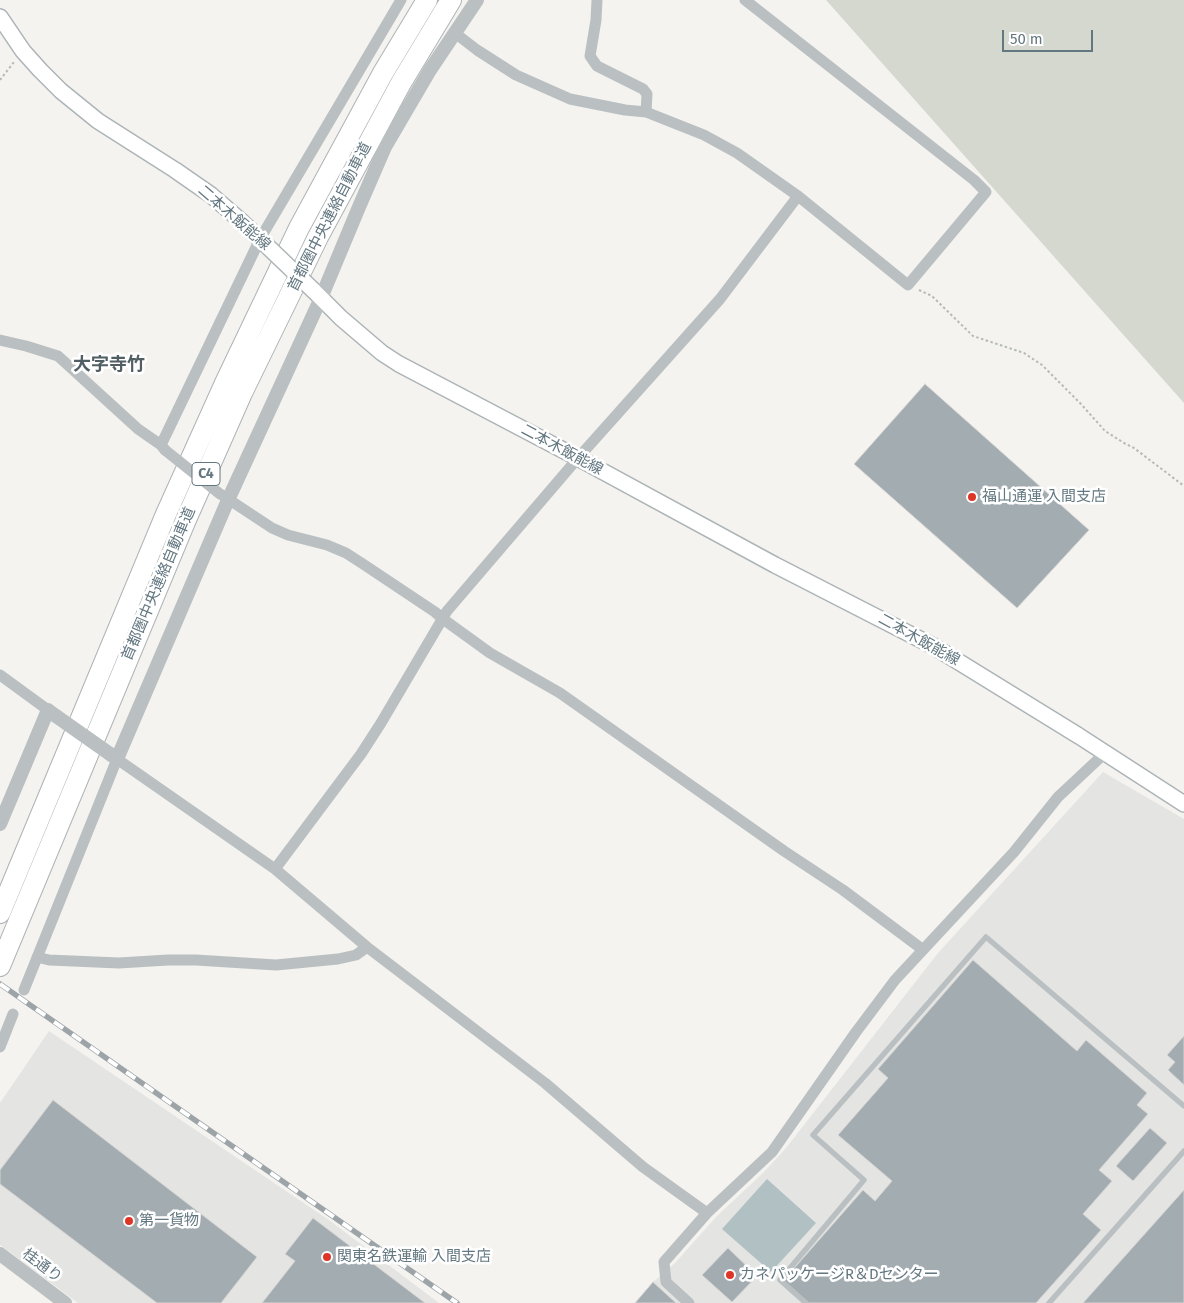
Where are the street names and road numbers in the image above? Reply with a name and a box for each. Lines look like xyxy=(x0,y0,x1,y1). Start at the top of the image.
street label: 首都圏中央連絡自動車道 xyxy=(285,139,375,295)
street label: 二本木飯能線 xyxy=(194,182,274,254)
street label: 二本木飯能線 xyxy=(518,421,606,479)
road number: C4 xyxy=(192,462,220,486)
street label: 首都圏中央連絡自動車道 xyxy=(118,505,200,663)
street label: 二本木飯能線 xyxy=(875,610,963,670)
street label: 桂通り xyxy=(19,1245,65,1287)

